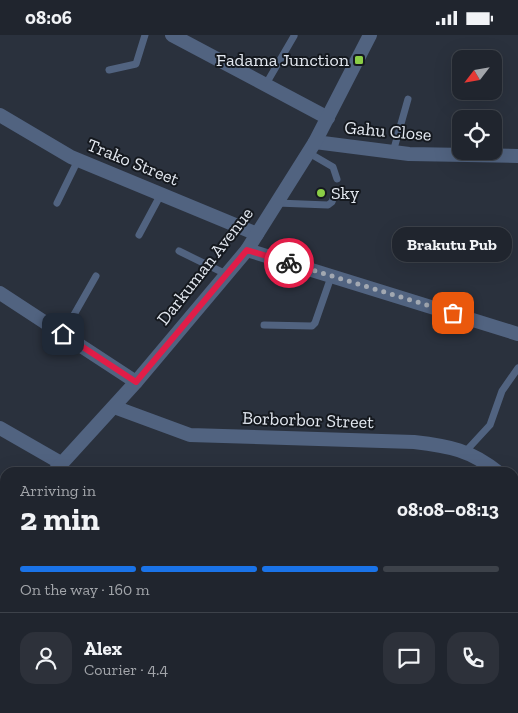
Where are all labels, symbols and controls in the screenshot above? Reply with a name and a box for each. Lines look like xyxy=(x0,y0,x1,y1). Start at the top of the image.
text: 08:06 xyxy=(25,6,72,29)
place label: Fadama Junction xyxy=(216,49,350,71)
north arrow xyxy=(452,50,502,100)
map controls xyxy=(452,50,502,160)
marker: Fadama Junction xyxy=(353,54,365,66)
button: locate xyxy=(452,110,502,160)
street label: Gahu Close xyxy=(344,116,432,146)
street label: Trako Street xyxy=(84,134,182,190)
place label: Sky xyxy=(331,182,360,204)
marker: Sky xyxy=(315,187,327,199)
street label: Darkuman Avenue xyxy=(152,203,258,329)
callout: Brakutu Pub xyxy=(393,228,513,263)
text: Brakutu Pub xyxy=(407,235,497,254)
courier xyxy=(264,238,314,288)
icon: bike xyxy=(275,249,303,277)
pin xyxy=(432,292,474,334)
icon: bag xyxy=(439,299,467,327)
pin xyxy=(42,313,84,355)
icon: home xyxy=(49,320,77,348)
street label: Borborbor Street xyxy=(242,407,375,433)
text: Arriving in xyxy=(20,481,96,500)
text: 08:08–08:13 xyxy=(397,498,499,521)
text: 2 min xyxy=(20,500,100,538)
text: On the way · 160 m xyxy=(20,580,150,599)
button: person xyxy=(20,632,72,684)
button: chat xyxy=(383,632,435,684)
button: phone xyxy=(447,632,499,684)
text: Alex xyxy=(84,637,122,660)
text: Courier · 4.4 xyxy=(84,660,168,679)

